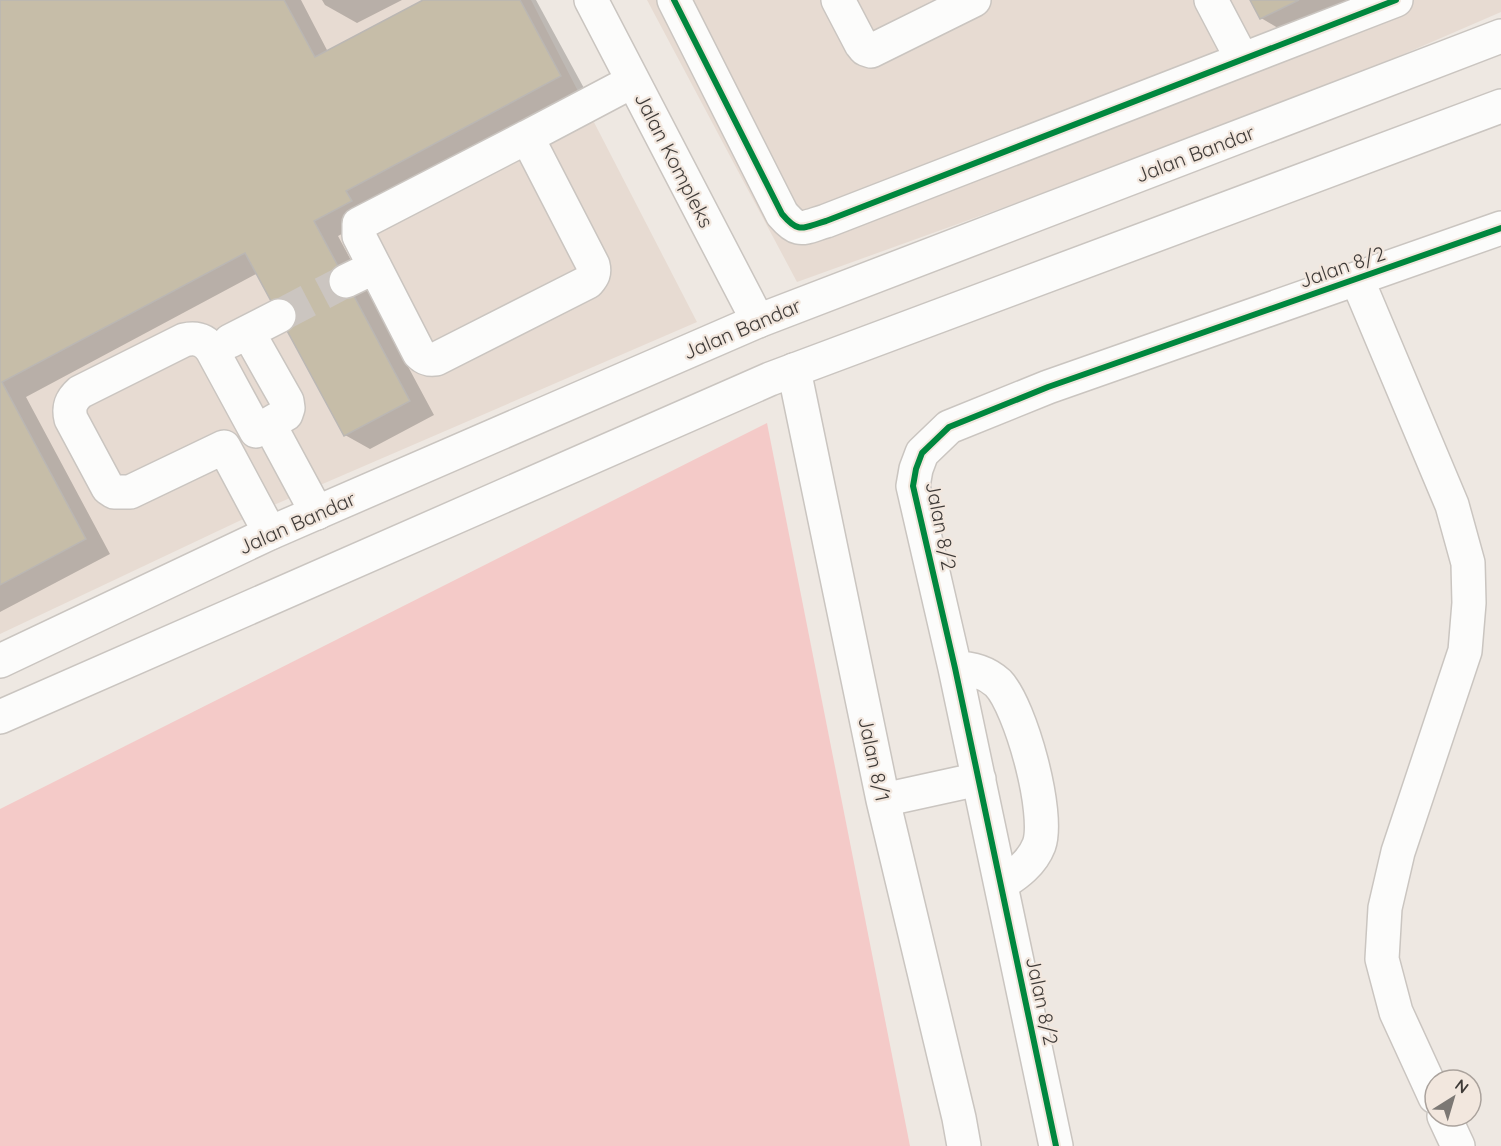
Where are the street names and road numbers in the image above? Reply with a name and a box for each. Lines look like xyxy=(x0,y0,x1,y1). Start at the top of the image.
street label: Jalan Kompleks xyxy=(630,88,719,232)
street label: Jalan Bandar xyxy=(1132,119,1258,188)
street label: Jalan 8/2 xyxy=(1295,240,1388,293)
street label: Jalan Bandar xyxy=(679,292,805,365)
street label: Jalan 8/2 xyxy=(921,480,962,572)
street label: Jalan Bandar xyxy=(234,485,360,560)
street label: Jalan 8/1 xyxy=(853,714,896,804)
street label: Jalan 8/2 xyxy=(1021,954,1064,1047)

